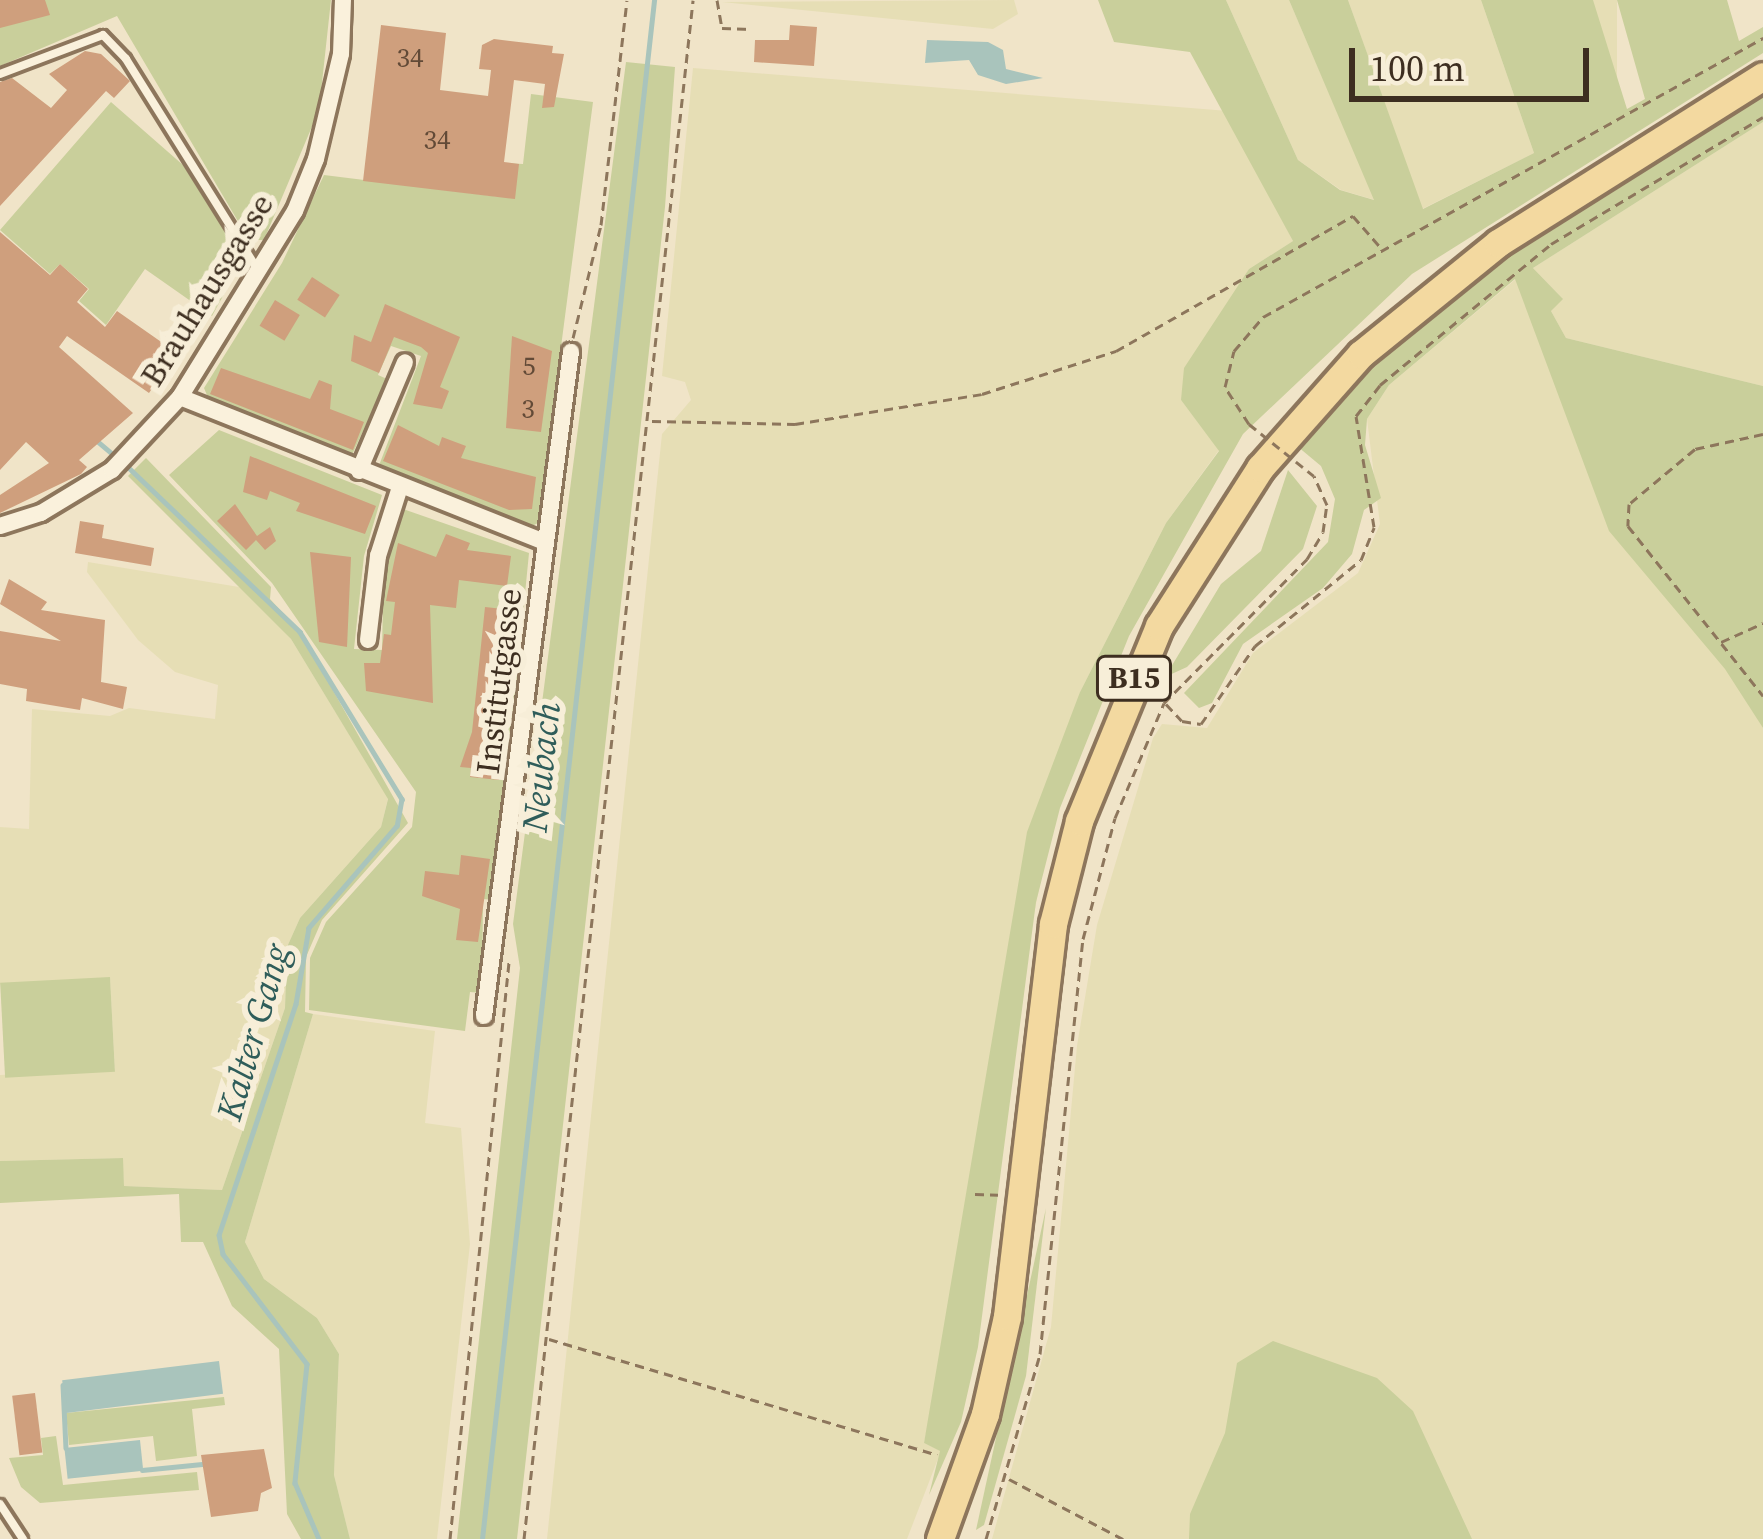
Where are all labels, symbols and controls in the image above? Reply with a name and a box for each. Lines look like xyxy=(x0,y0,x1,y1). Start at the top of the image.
scale bar xyxy=(1355,24,1595,98)
house number: 34 xyxy=(397,42,423,74)
text: 100 m xyxy=(1370,44,1465,93)
house number: 34 xyxy=(424,124,450,156)
street label: Brauhausgasse xyxy=(132,187,282,393)
house number: 5 xyxy=(522,350,536,382)
house number: 3 xyxy=(521,393,535,425)
street label: Institutgasse xyxy=(468,586,530,776)
road number: B15 xyxy=(1095,654,1173,702)
water label: Neubach xyxy=(513,700,569,834)
water label: Kalter Gang xyxy=(207,939,299,1125)

